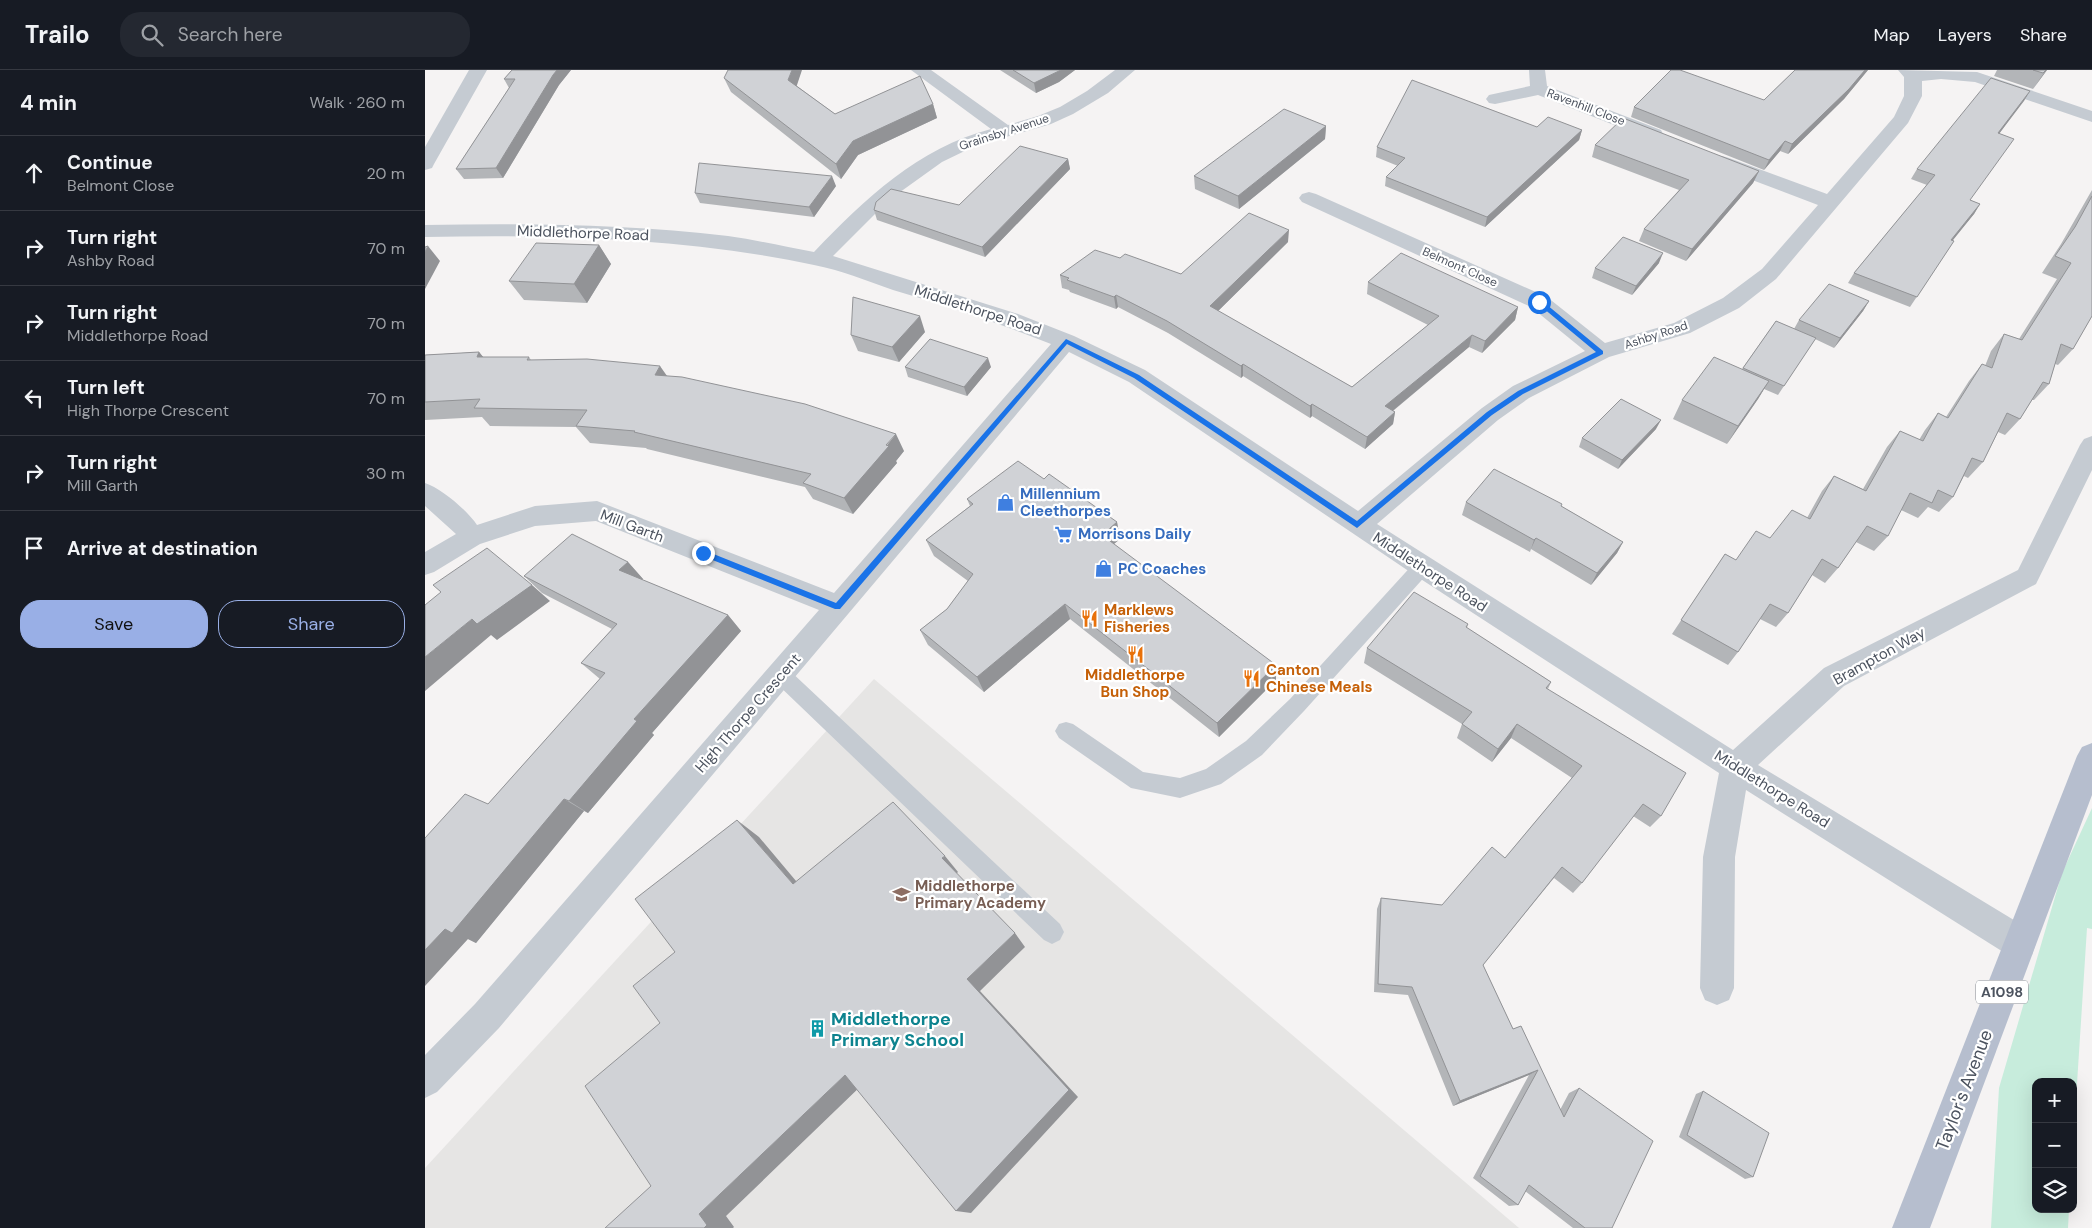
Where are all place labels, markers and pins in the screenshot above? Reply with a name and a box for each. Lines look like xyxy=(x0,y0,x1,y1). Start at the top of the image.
place label: Millennium Cleethorpes xyxy=(1020,484,1111,521)
shop icon: Millennium Cleethorpes xyxy=(996,493,1016,513)
supermarket icon: Morrisons Daily xyxy=(1054,524,1074,544)
place label: Morrisons Daily xyxy=(1078,524,1191,544)
shop icon: PC Coaches xyxy=(1094,559,1114,579)
place label: PC Coaches xyxy=(1118,559,1206,579)
place label: Marklews Fisheries xyxy=(1104,600,1174,637)
restaurant icon: Marklews Fisheries xyxy=(1080,609,1100,629)
restaurant icon: Middlethorpe Bun Shop xyxy=(1125,644,1145,664)
place label: Canton Chinese Meals xyxy=(1266,660,1372,697)
place label: Middlethorpe Bun Shop xyxy=(1085,665,1185,702)
restaurant icon: Canton Chinese Meals xyxy=(1242,669,1262,689)
place label: Middlethorpe Primary Academy xyxy=(915,876,1046,913)
school or university icon: Middlethorpe Primary Academy xyxy=(891,885,911,905)
place label: Middlethorpe Primary School xyxy=(831,1007,964,1052)
building icon: Middlethorpe Primary School xyxy=(807,1019,827,1039)

